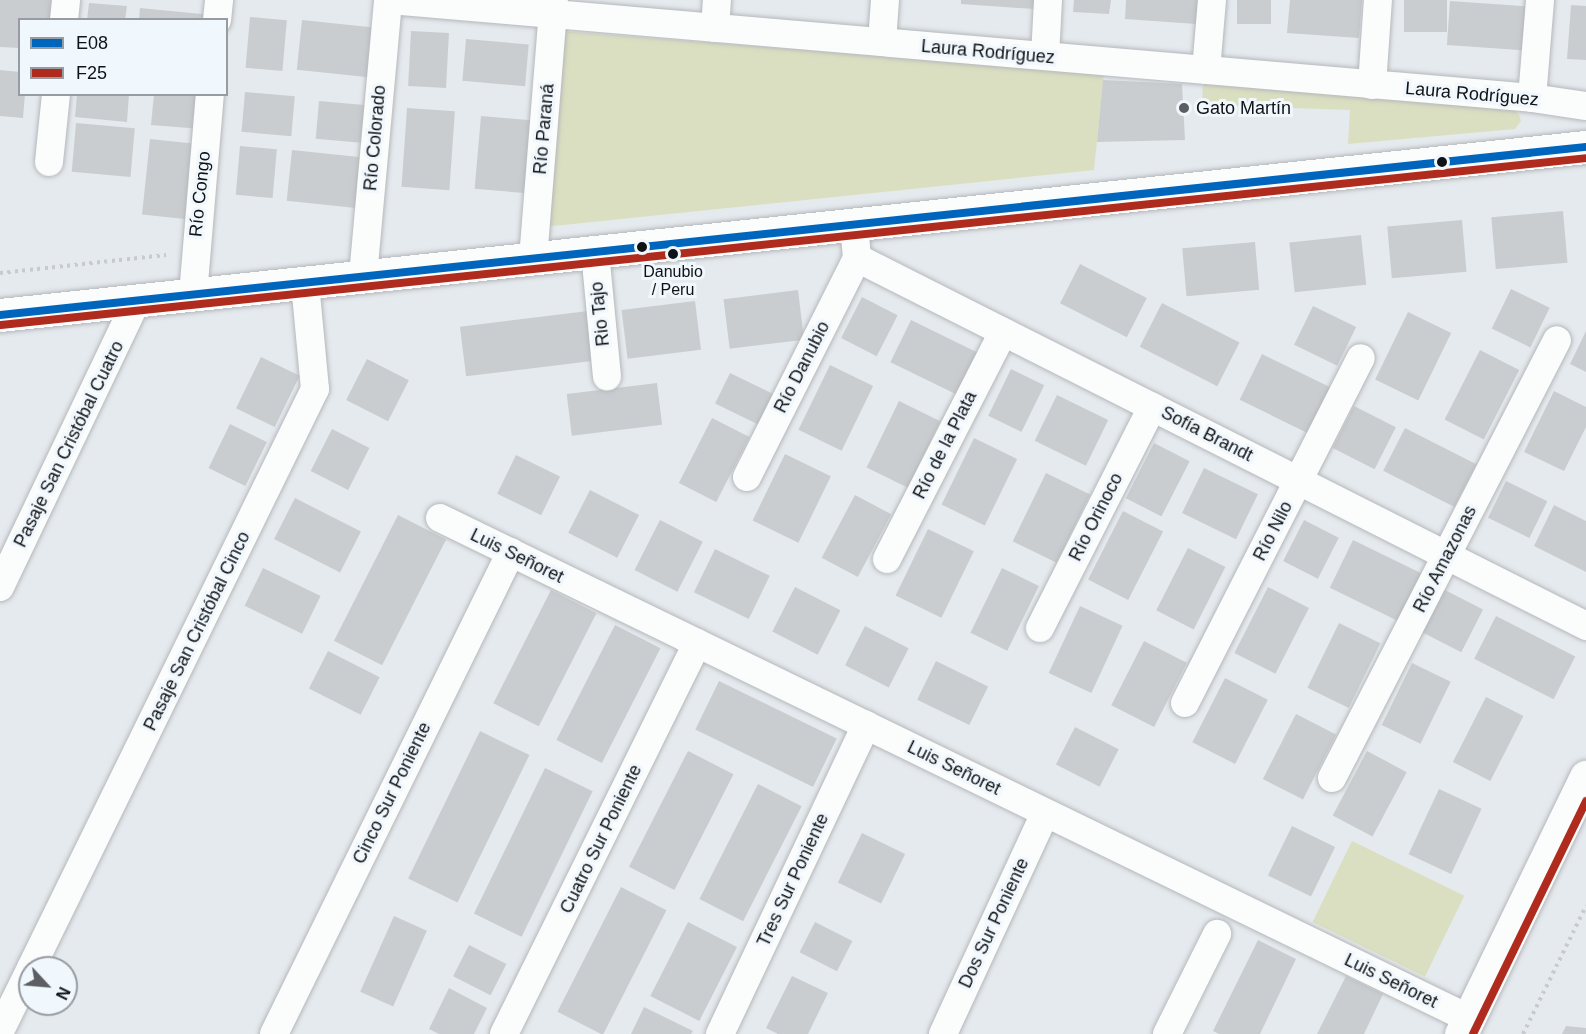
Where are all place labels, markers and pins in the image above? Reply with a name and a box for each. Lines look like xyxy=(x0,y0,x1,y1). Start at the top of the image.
place label: Gato Martín xyxy=(1196,97,1291,119)
marker: Gato Martín xyxy=(1177,101,1191,115)
unlabelled marker xyxy=(1436,156,1448,168)
unlabelled marker xyxy=(636,241,648,253)
marker: Danubio / Peru xyxy=(667,248,679,260)
place label: Danubio / Peru xyxy=(643,262,703,300)

